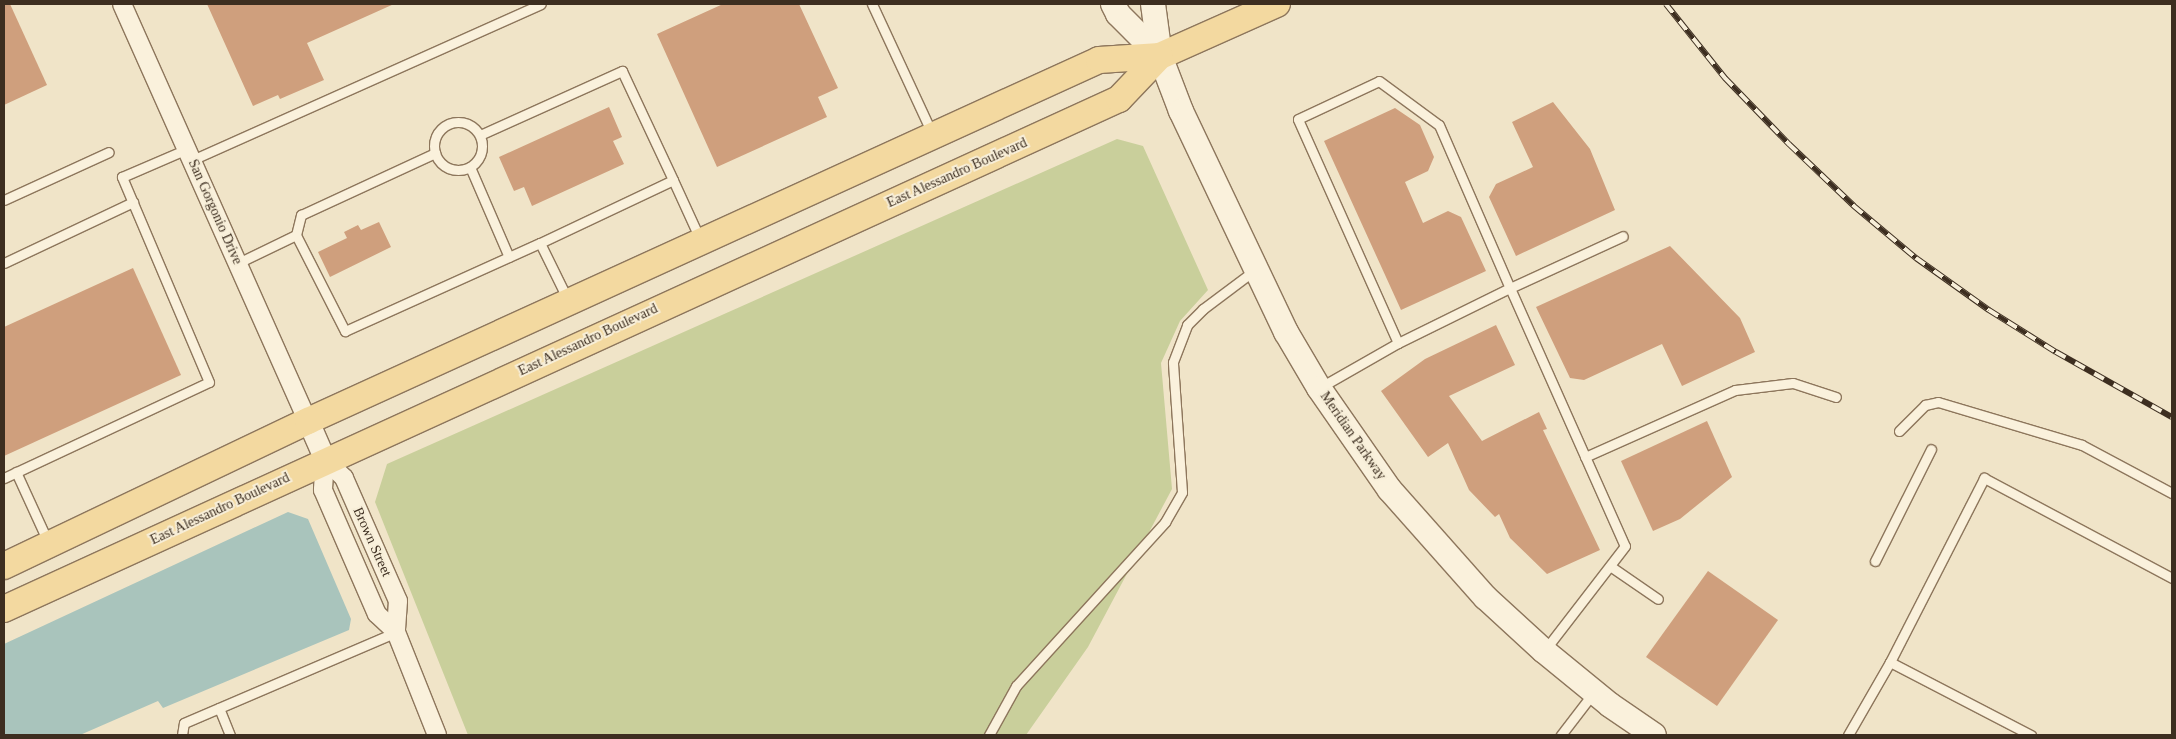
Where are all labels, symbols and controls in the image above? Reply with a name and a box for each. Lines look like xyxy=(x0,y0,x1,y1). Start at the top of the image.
street label: East Alessandro Boulevard xyxy=(884,134,1030,212)
street label: San Gorgonio Drive xyxy=(184,157,246,267)
street label: East Alessandro Boulevard xyxy=(515,300,661,380)
street label: Meridian Parkway xyxy=(1316,389,1390,483)
street label: East Alessandro Boulevard xyxy=(147,469,293,549)
street label: Brown Street xyxy=(349,505,395,579)

